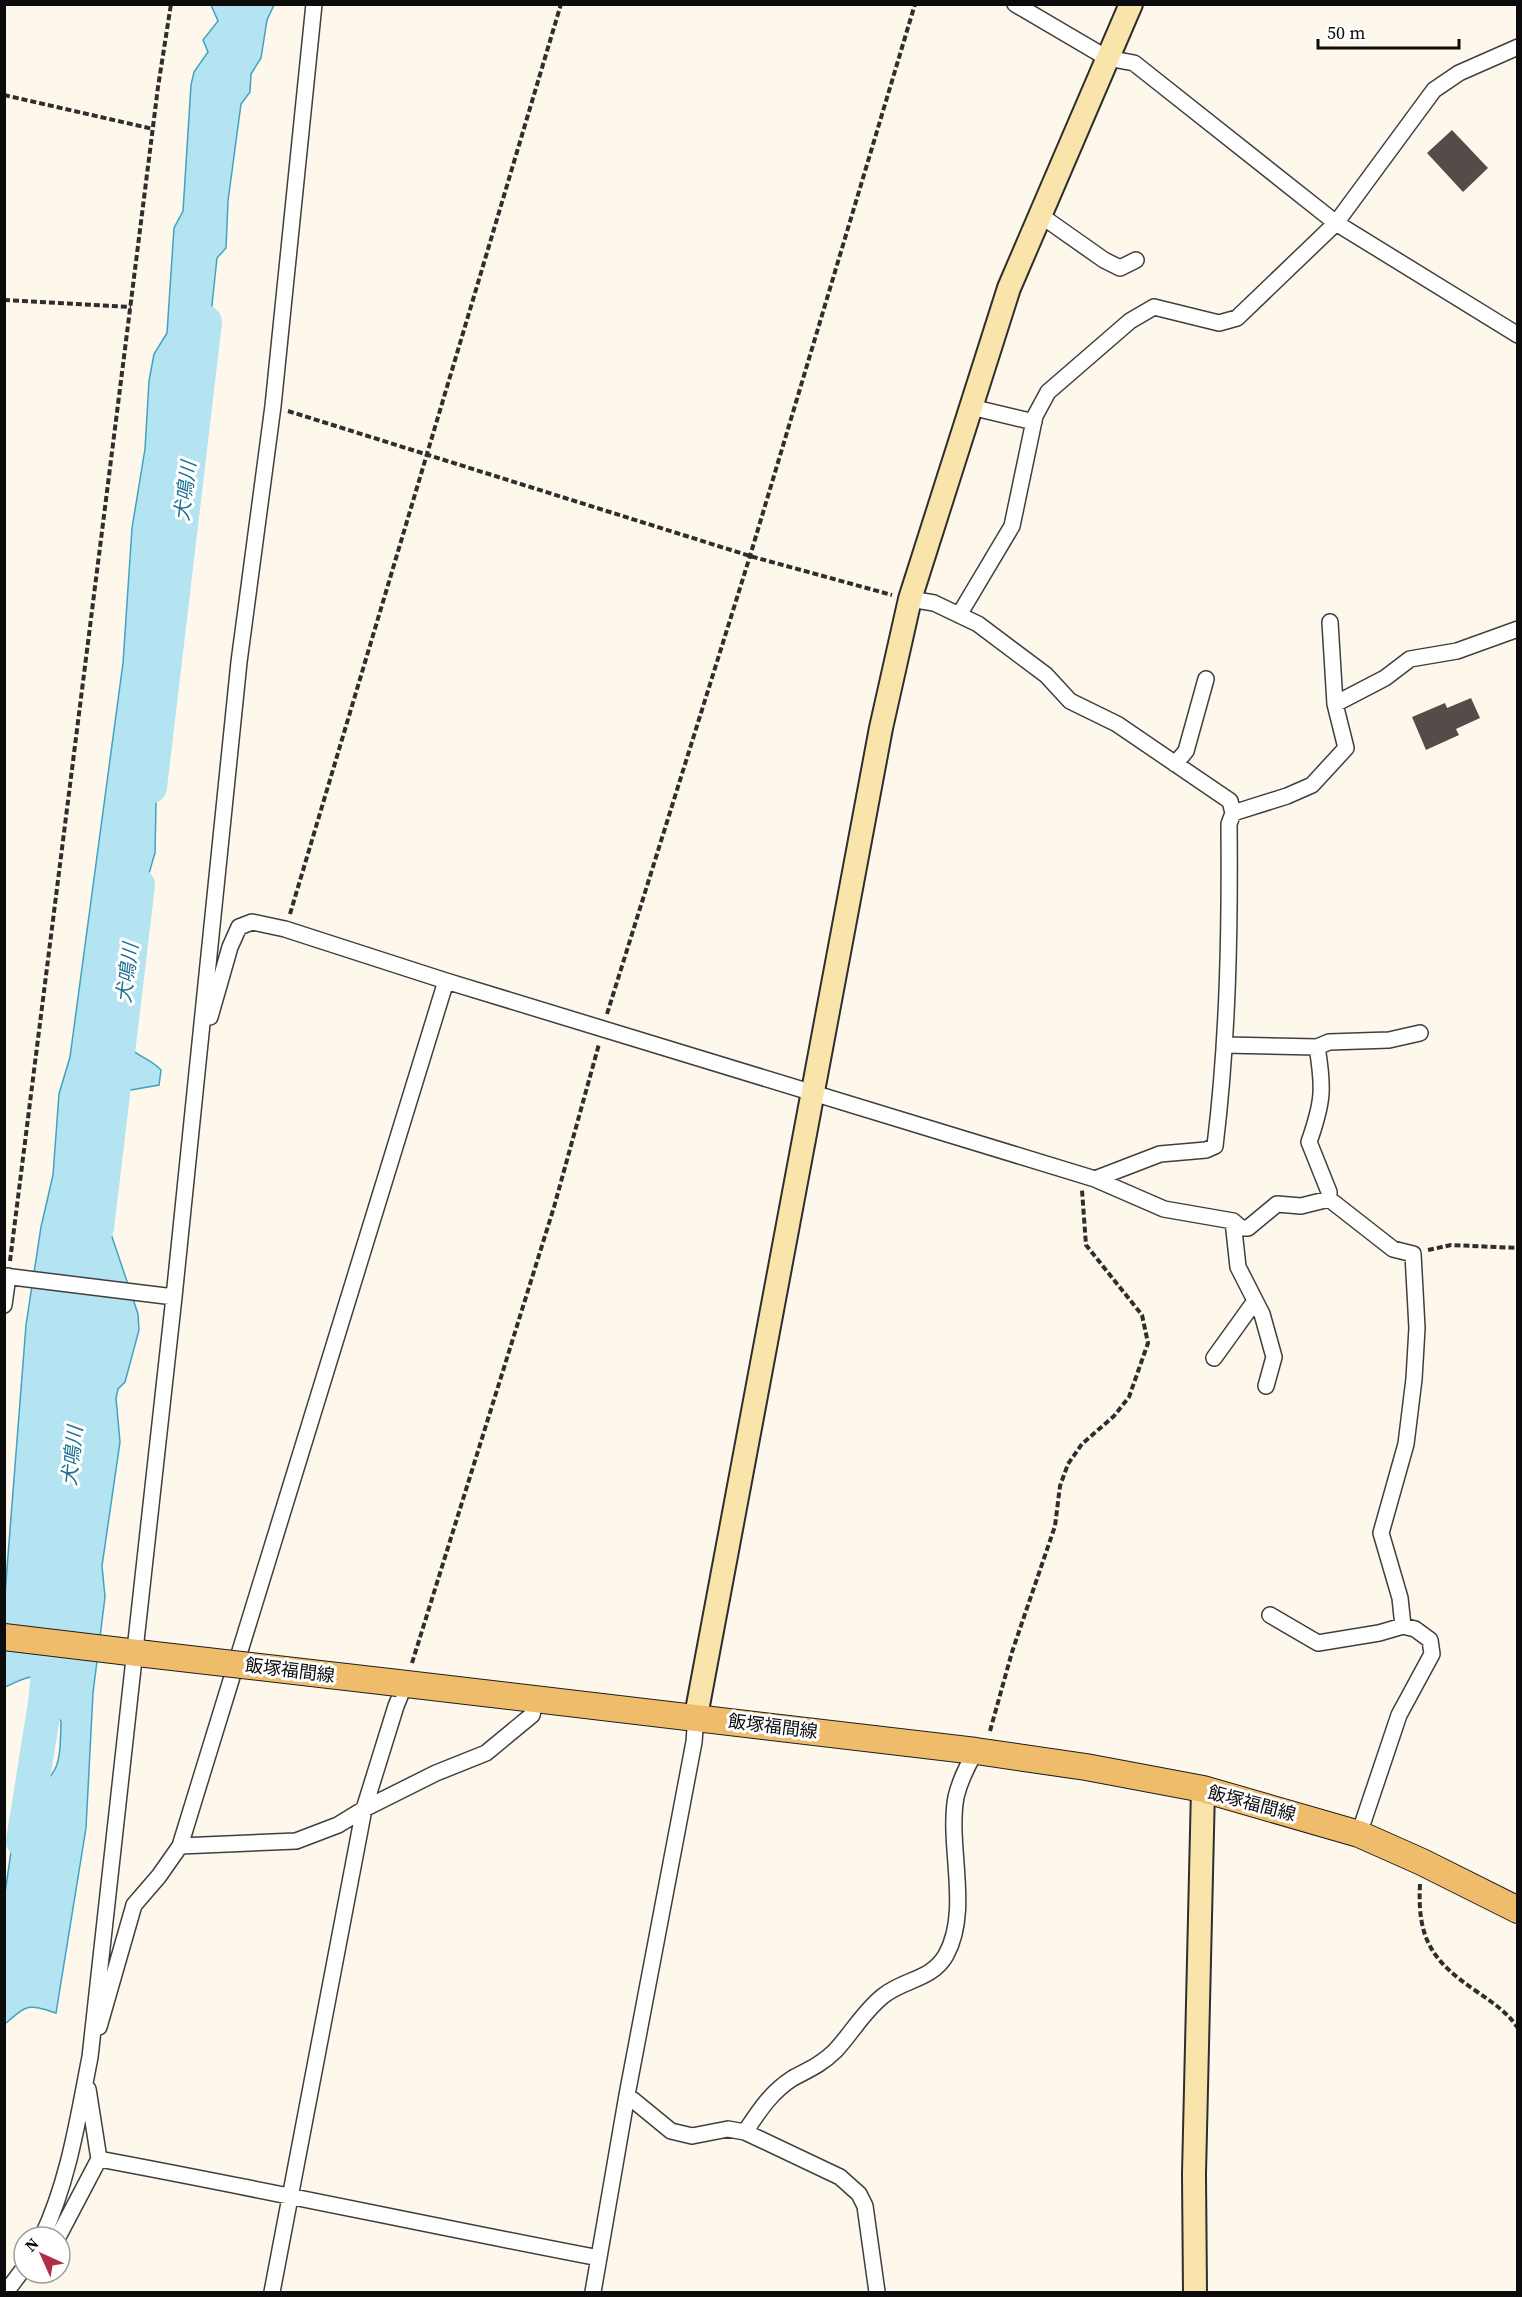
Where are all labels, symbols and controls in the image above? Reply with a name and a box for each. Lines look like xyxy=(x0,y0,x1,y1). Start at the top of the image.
scale bar xyxy=(1318,12,1459,50)
text: 50 m xyxy=(1327,20,1365,45)
water label: 犬鳴川 xyxy=(167,458,203,522)
water label: 犬鳴川 xyxy=(109,940,145,1004)
water label: 犬鳴川 xyxy=(55,1423,89,1487)
street label: 飯塚福間線 xyxy=(244,1652,336,1688)
street label: 飯塚福間線 xyxy=(727,1708,819,1744)
street label: 飯塚福間線 xyxy=(1205,1779,1299,1827)
north arrow xyxy=(12,2225,72,2285)
text: N xyxy=(19,2232,44,2256)

